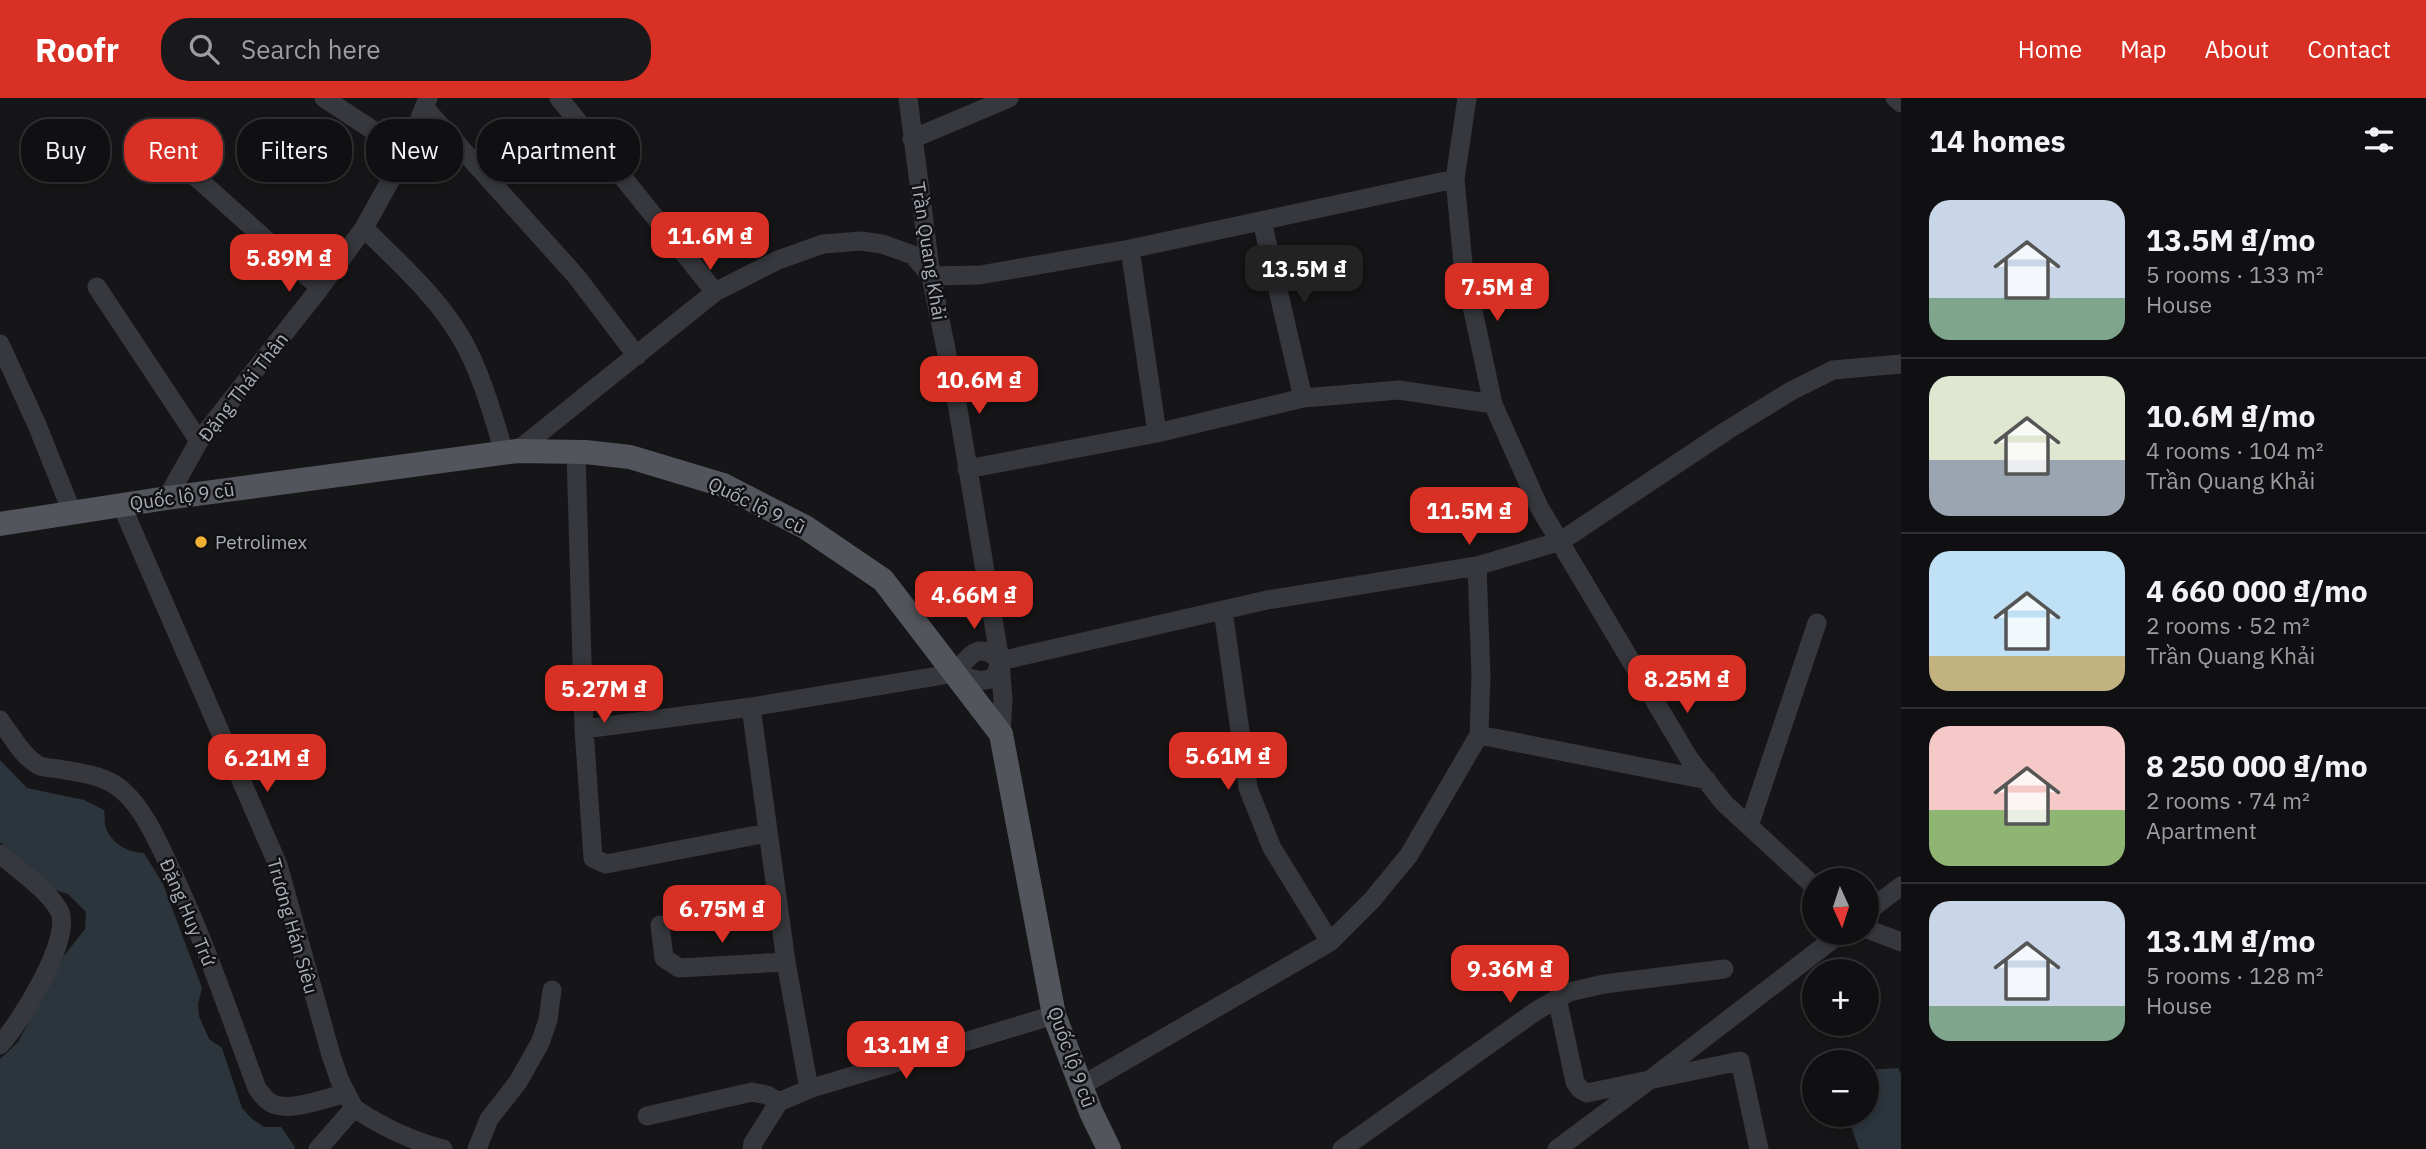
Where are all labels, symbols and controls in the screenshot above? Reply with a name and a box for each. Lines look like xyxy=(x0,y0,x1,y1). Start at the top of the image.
search box xyxy=(161,18,651,81)
text: Roofr xyxy=(35,28,119,71)
icon: search xyxy=(185,30,223,68)
text: Search here xyxy=(241,32,380,66)
text: Home xyxy=(2018,33,2082,65)
text: Map xyxy=(2120,33,2166,65)
text: About xyxy=(2204,33,2269,65)
text: Contact xyxy=(2307,33,2391,65)
chip: Buy xyxy=(21,119,110,182)
chip: Rent xyxy=(124,119,223,182)
chip: Filters xyxy=(237,119,352,182)
chip: New xyxy=(366,119,463,182)
chip: Apartment xyxy=(477,119,640,182)
text: 14 homes xyxy=(1929,121,2066,160)
icon: filters xyxy=(2360,121,2398,159)
street label: Trần Quang Khải xyxy=(906,180,952,322)
pin: 11.6M ₫ xyxy=(645,212,775,272)
text: 11.6M ₫ xyxy=(667,220,753,250)
text: 13.5M ₫/mo xyxy=(2146,220,2315,259)
icon: home xyxy=(1985,228,2069,312)
pin: 5.89M ₫ xyxy=(224,234,354,294)
text: 5.89M ₫ xyxy=(246,242,332,272)
pin: 13.5M ₫ xyxy=(1239,246,1369,305)
text: 13.5M ₫ xyxy=(1261,253,1347,283)
text: 5 rooms · 133 m² xyxy=(2146,259,2324,289)
pin: 7.5M ₫ xyxy=(1440,264,1554,323)
text: 7.5M ₫ xyxy=(1461,271,1533,301)
text: House xyxy=(2146,289,2212,319)
street label: Đặng Thái Thân xyxy=(193,328,293,446)
pin: 10.6M ₫ xyxy=(914,356,1044,416)
text: 10.6M ₫ xyxy=(936,364,1022,394)
text: 10.6M ₫/mo xyxy=(2146,396,2315,435)
icon: home xyxy=(1985,404,2069,488)
text: 4 rooms · 104 m² xyxy=(2146,435,2324,465)
text: Trần Quang Khải xyxy=(2146,465,2315,495)
street label: Quốc lộ 9 cũ xyxy=(704,471,810,539)
street label: Quốc lộ 9 cũ xyxy=(128,477,236,515)
pin: 11.5M ₫ xyxy=(1404,488,1534,547)
text: 11.5M ₫ xyxy=(1426,495,1512,525)
place label: Petrolimex xyxy=(215,530,307,554)
marker: Petrolimex xyxy=(193,534,209,550)
text: 4 660 000 ₫/mo xyxy=(2146,571,2368,610)
pin: 4.66M ₫ xyxy=(909,572,1039,631)
text: 4.66M ₫ xyxy=(931,579,1017,609)
icon: home xyxy=(1985,579,2069,663)
text: 2 rooms · 52 m² xyxy=(2146,610,2310,640)
text: Trần Quang Khải xyxy=(2146,640,2315,670)
pin: 8.25M ₫ xyxy=(1622,656,1752,715)
text: 8.25M ₫ xyxy=(1644,663,1730,693)
pin: 5.27M ₫ xyxy=(539,666,669,725)
text: 5.27M ₫ xyxy=(561,673,647,703)
pin: 5.61M ₫ xyxy=(1163,732,1293,792)
pin: 6.21M ₫ xyxy=(202,734,332,794)
text: 5.61M ₫ xyxy=(1185,740,1271,770)
text: 6.21M ₫ xyxy=(224,742,310,772)
text: 8 250 000 ₫/mo xyxy=(2146,746,2368,785)
icon: home xyxy=(1985,754,2069,838)
text: 2 rooms · 74 m² xyxy=(2146,785,2310,815)
text: Apartment xyxy=(2146,815,2257,845)
street label: Đặng Huy Trứ xyxy=(155,855,221,969)
street label: Trương Hán Siêu xyxy=(262,856,324,996)
north arrow xyxy=(1802,868,1880,945)
map controls xyxy=(1802,868,1879,1127)
pin: 6.75M ₫ xyxy=(657,886,787,945)
text: 6.75M ₫ xyxy=(679,893,765,923)
text: 13.1M ₫/mo xyxy=(2146,921,2315,960)
icon: home xyxy=(1985,929,2069,1013)
pin: 9.36M ₫ xyxy=(1445,946,1575,1005)
text: 9.36M ₫ xyxy=(1467,953,1553,983)
button: + xyxy=(1802,959,1879,1036)
text: 5 rooms · 128 m² xyxy=(2146,960,2324,990)
text: House xyxy=(2146,990,2212,1020)
street label: Quốc lộ 9 cũ xyxy=(1043,1003,1101,1111)
pin: 13.1M ₫ xyxy=(841,1021,971,1081)
text: 13.1M ₫ xyxy=(863,1029,949,1059)
button: − xyxy=(1802,1050,1879,1127)

